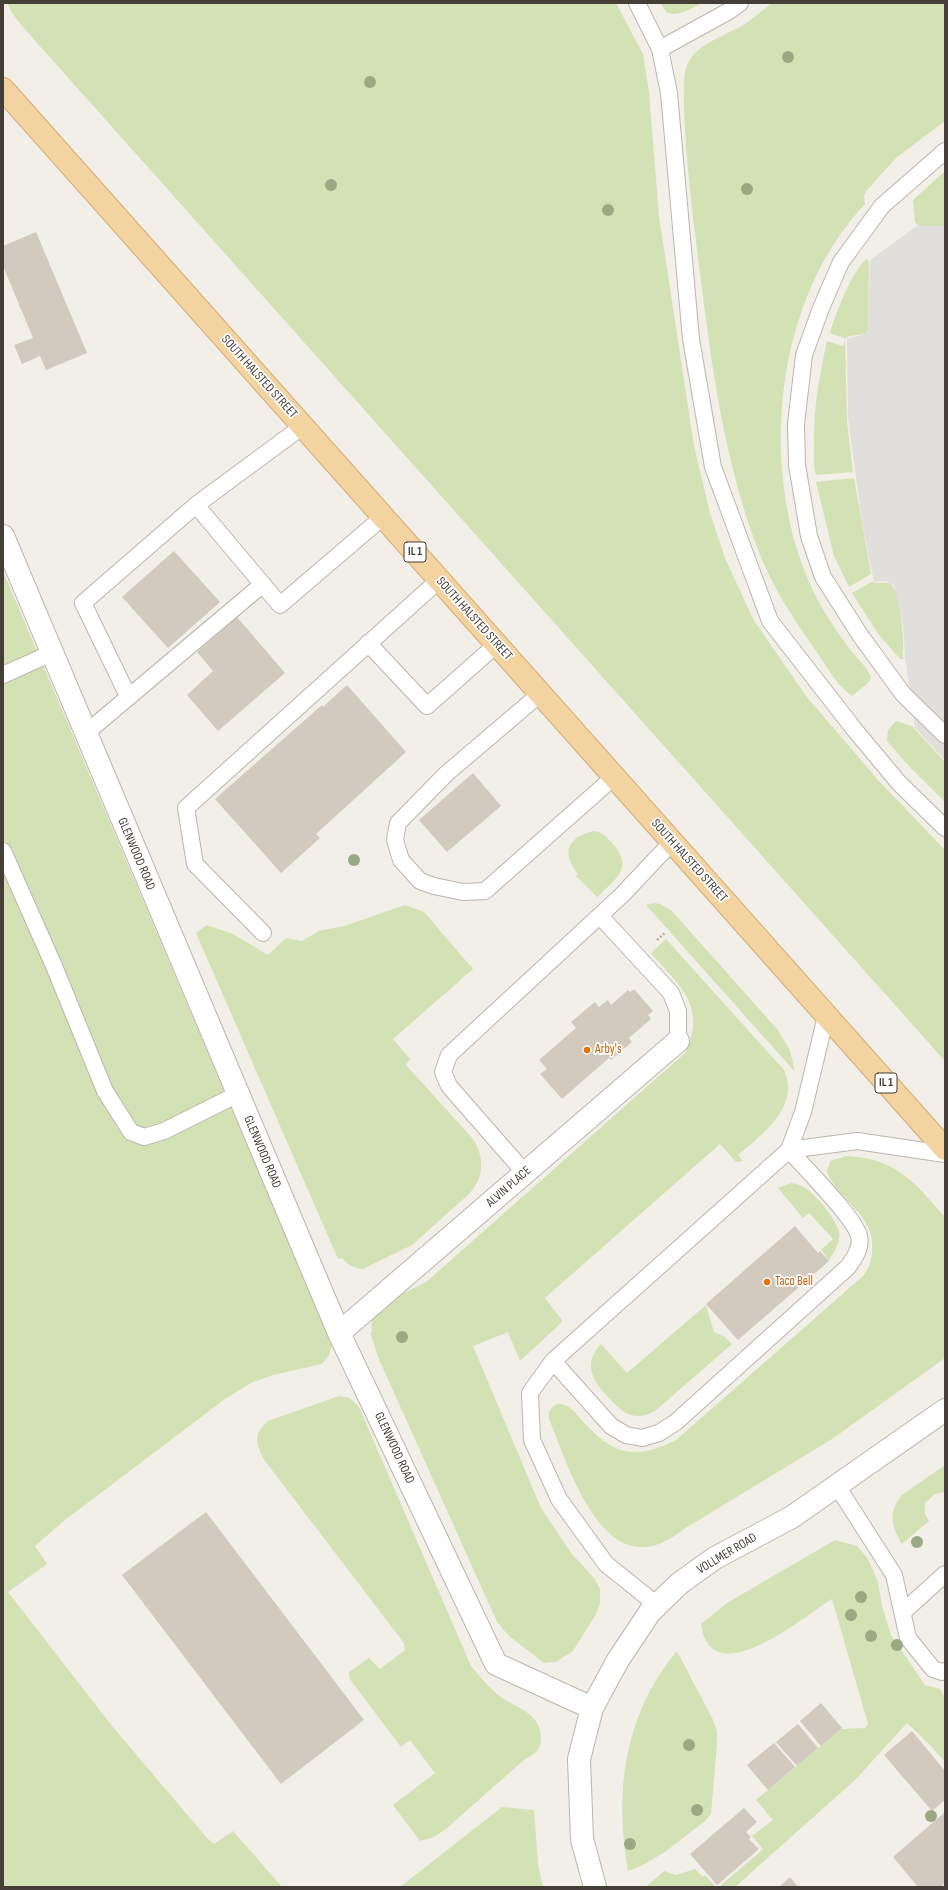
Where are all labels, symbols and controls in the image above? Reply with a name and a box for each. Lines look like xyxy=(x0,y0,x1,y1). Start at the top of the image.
street label: SOUTH HALSTED STREET xyxy=(218,332,300,422)
road number: IL 1 xyxy=(404,542,426,562)
street label: SOUTH HALSTED STREET xyxy=(433,574,515,664)
street label: GLENWOOD ROAD xyxy=(114,815,158,893)
street label: SOUTH HALSTED STREET xyxy=(648,816,730,906)
place label: Arby's xyxy=(595,1042,622,1058)
marker: Arby's xyxy=(582,1045,592,1055)
road number: IL 1 xyxy=(875,1073,897,1093)
street label: GLENWOOD ROAD xyxy=(240,1113,284,1191)
street label: ALVIN PLACE xyxy=(483,1163,535,1211)
place label: Taco Bell xyxy=(775,1274,813,1290)
marker: Taco Bell xyxy=(762,1277,772,1287)
street label: GLENWOOD ROAD xyxy=(371,1410,417,1486)
street label: VOLLMER ROAD xyxy=(694,1530,760,1578)

